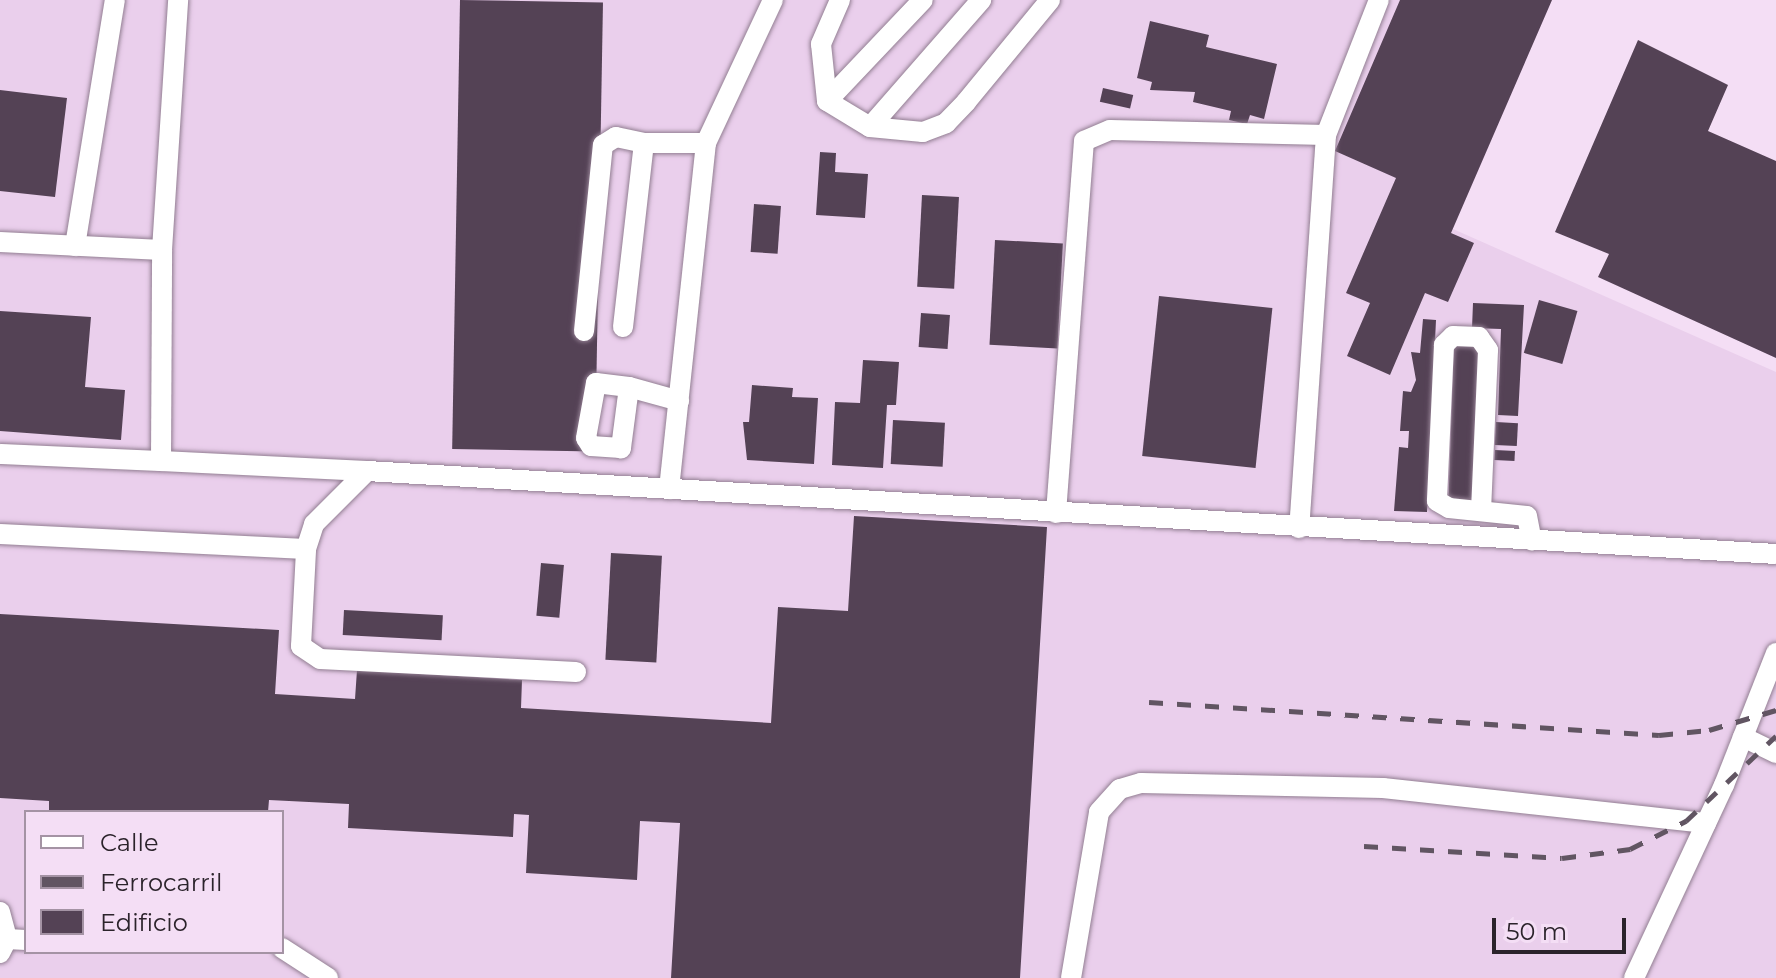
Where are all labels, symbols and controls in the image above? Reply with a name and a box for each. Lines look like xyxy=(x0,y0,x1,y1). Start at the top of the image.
legend xyxy=(24,810,284,954)
text: Calle xyxy=(100,828,158,857)
text: Ferrocarril xyxy=(100,868,223,897)
scale bar xyxy=(1496,902,1630,952)
text: Edificio xyxy=(100,908,188,937)
text: 50 m xyxy=(1506,917,1567,946)

